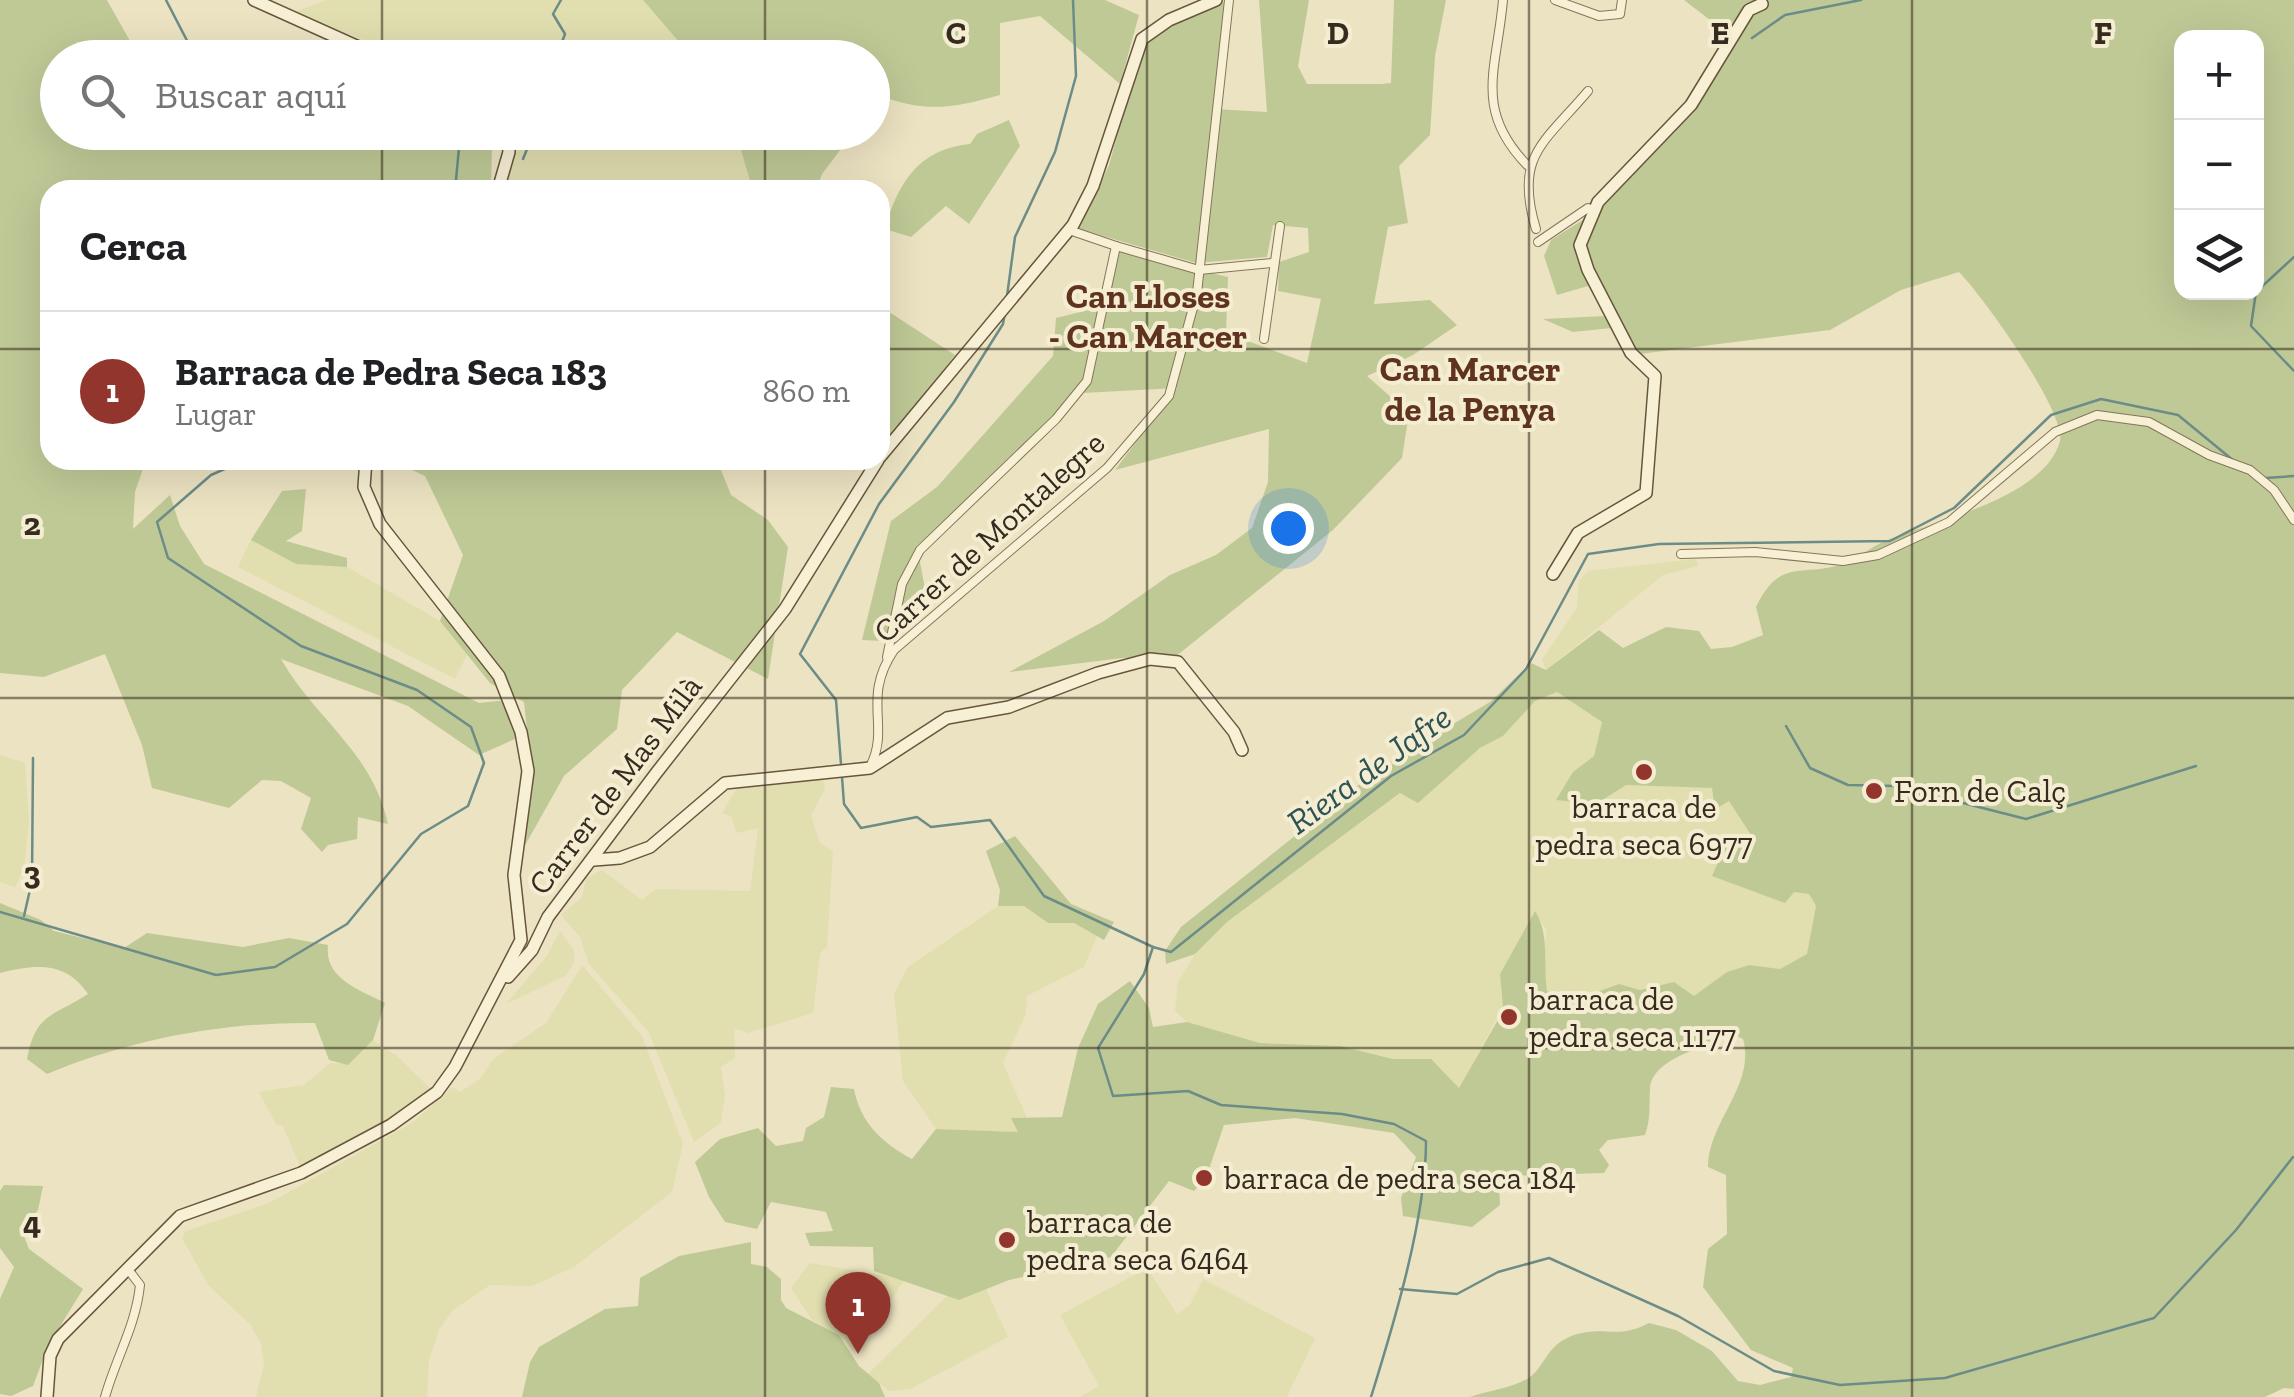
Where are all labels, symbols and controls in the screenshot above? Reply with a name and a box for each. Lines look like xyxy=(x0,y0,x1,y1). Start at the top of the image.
text: C xyxy=(946,14,966,52)
text: D xyxy=(1327,14,1349,52)
text: E xyxy=(1711,14,1729,52)
text: F xyxy=(2094,14,2112,52)
map controls xyxy=(2174,30,2264,300)
button: + xyxy=(2174,30,2264,120)
search box xyxy=(40,40,890,150)
icon: search xyxy=(75,68,130,123)
text: Buscar aquí xyxy=(155,72,346,118)
button: − xyxy=(2174,120,2264,210)
button: layers xyxy=(2174,210,2264,300)
text: Cerca xyxy=(80,220,187,271)
district label: Can Lloses - Can Marcer xyxy=(1049,275,1247,357)
district label: Can Marcer de la Penya xyxy=(1380,348,1560,430)
text: Barraca de Pedra Seca 183 xyxy=(175,349,607,395)
text: 1 xyxy=(106,372,119,410)
text: 860 m xyxy=(762,372,850,410)
text: Lugar xyxy=(175,395,257,433)
street label: Carrer de Montalegre xyxy=(866,423,1112,651)
your location xyxy=(1263,503,1314,554)
text: 2 xyxy=(23,505,41,543)
street label: Carrer de Mas Milà xyxy=(520,668,710,902)
water label: Riera de Jafre xyxy=(1279,695,1459,843)
marker: barraca de pedra seca 6977 xyxy=(1633,761,1655,783)
place label: Forn de Calç xyxy=(1894,772,2066,810)
marker: Forn de Calç xyxy=(1863,780,1885,802)
place label: barraca de pedra seca 6977 xyxy=(1535,788,1753,863)
text: 3 xyxy=(23,854,41,892)
place label: barraca de pedra seca 1177 xyxy=(1528,980,1736,1055)
marker: barraca de pedra seca 1177 xyxy=(1498,1006,1520,1028)
place label: barraca de pedra seca 184 xyxy=(1223,1159,1576,1197)
marker: barraca de pedra seca 184 xyxy=(1193,1167,1215,1189)
place label: barraca de pedra seca 6464 xyxy=(1026,1203,1248,1278)
text: 4 xyxy=(23,1204,41,1242)
marker: barraca de pedra seca 6464 xyxy=(996,1229,1018,1251)
pin: 1 xyxy=(826,1272,890,1354)

